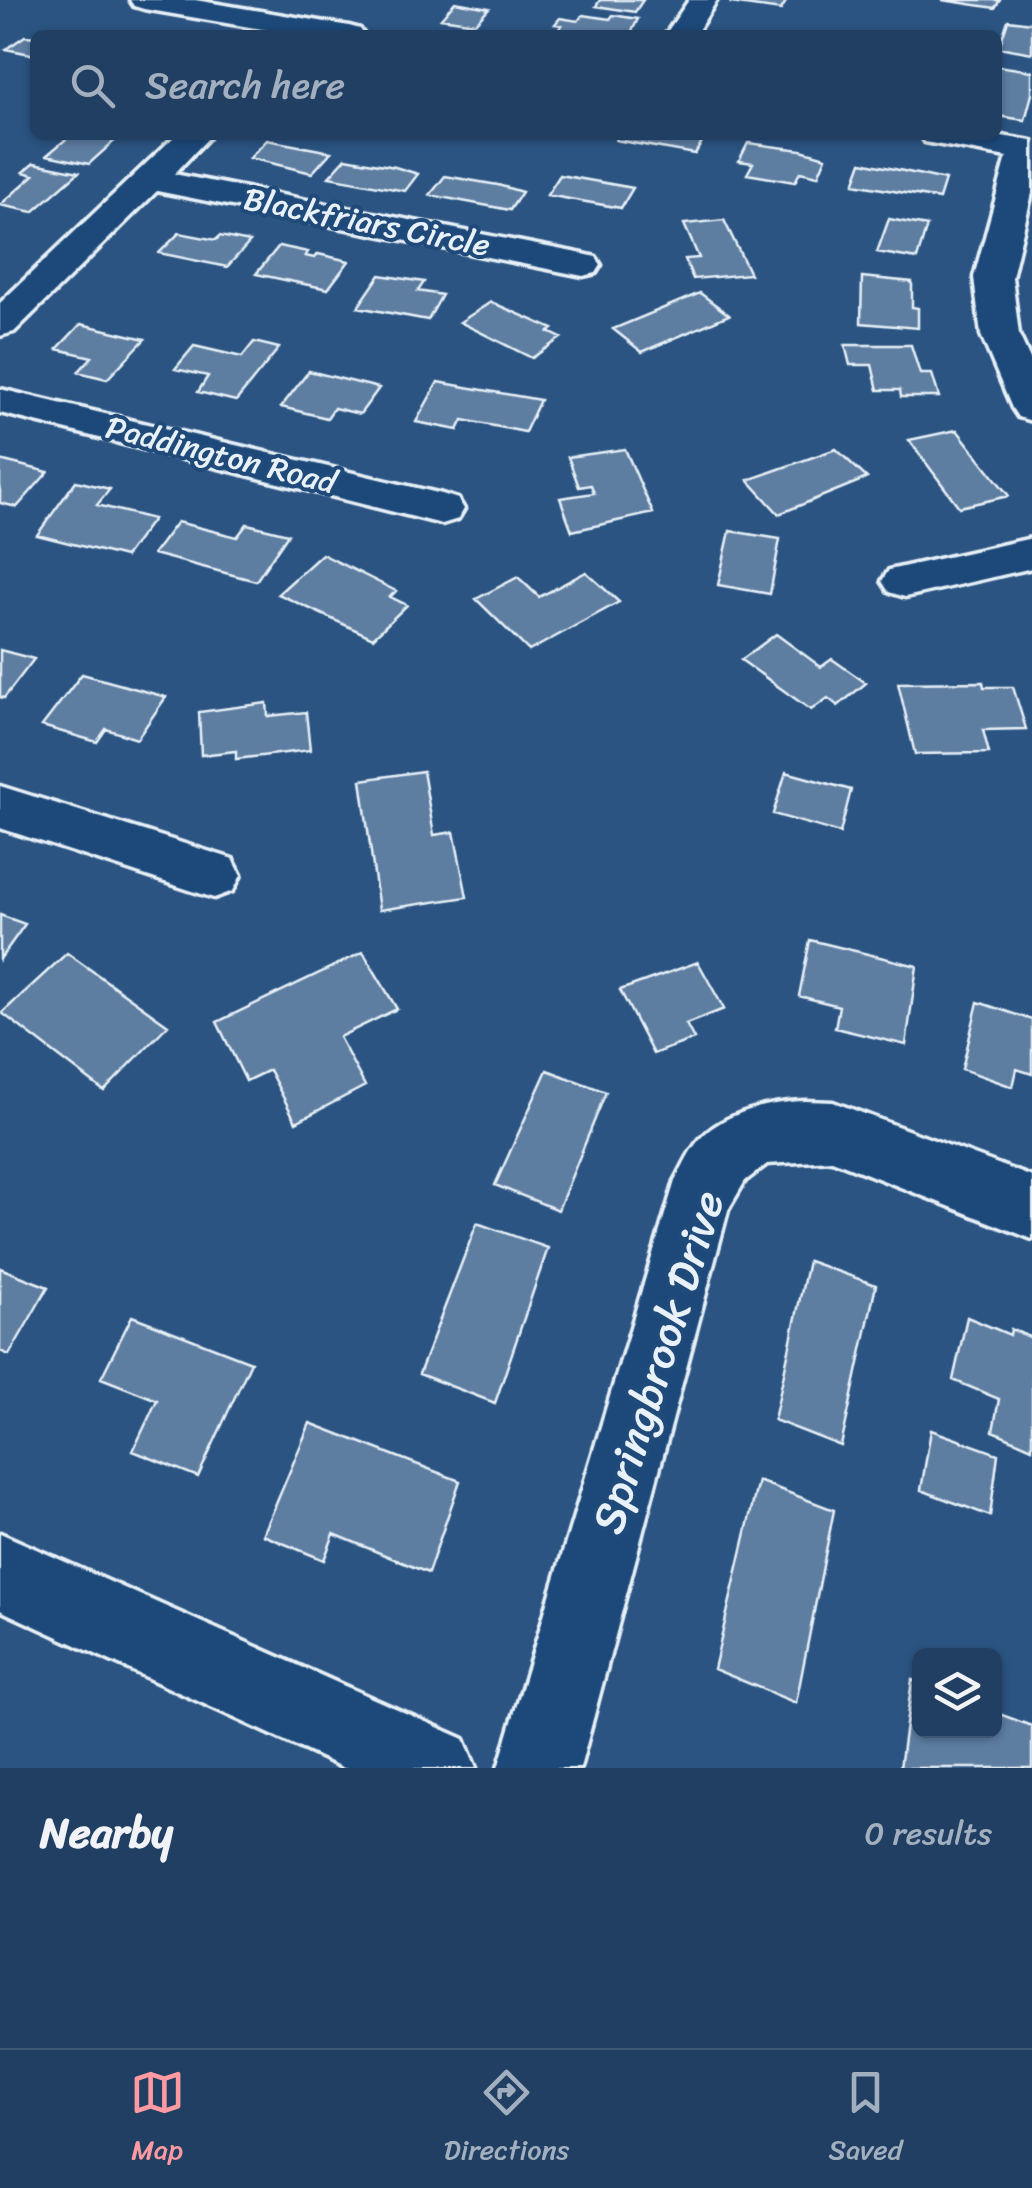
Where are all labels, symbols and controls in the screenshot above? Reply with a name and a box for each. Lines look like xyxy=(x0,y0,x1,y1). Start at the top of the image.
search box xyxy=(30,30,1002,140)
text: Search here xyxy=(145,52,345,119)
icon: search xyxy=(65,58,120,113)
street label: Blackfriars Circle xyxy=(239,170,495,274)
street label: Paddington Road xyxy=(100,399,344,512)
street label: Springbrook Drive xyxy=(568,1181,748,1543)
map controls xyxy=(912,1648,1002,1738)
button: layers xyxy=(912,1648,1002,1738)
text: Nearby xyxy=(40,1796,173,1870)
text: 0 results xyxy=(864,1805,992,1862)
tab: Map xyxy=(130,2065,185,2174)
tab: Directions xyxy=(444,2065,569,2174)
tab: Saved xyxy=(829,2065,902,2174)

